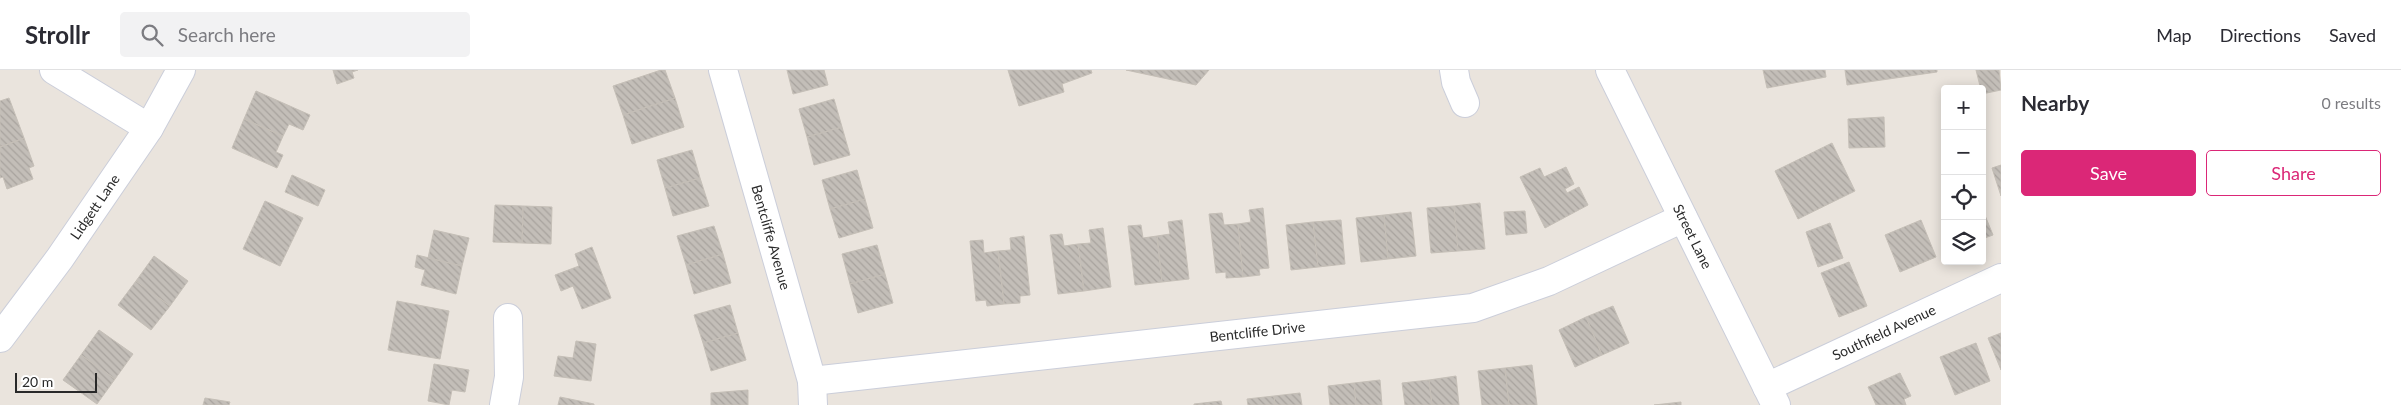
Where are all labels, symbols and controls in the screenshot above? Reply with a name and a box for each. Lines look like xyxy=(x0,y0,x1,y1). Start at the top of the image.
search box xyxy=(120,12,470,57)
text: Strollr xyxy=(25,20,90,49)
icon: search xyxy=(138,21,166,49)
text: Search here xyxy=(178,23,276,46)
text: Map xyxy=(2156,24,2192,46)
text: Directions xyxy=(2220,24,2301,46)
text: Saved xyxy=(2329,24,2376,46)
map controls xyxy=(1941,85,1986,265)
button: + xyxy=(1941,85,1986,130)
text: Nearby xyxy=(2021,90,2089,115)
text: 0 results xyxy=(2321,93,2381,112)
button: − xyxy=(1941,130,1986,175)
button: Save xyxy=(2021,150,2196,196)
button: Share xyxy=(2206,150,2381,196)
street label: Lidgett Lane xyxy=(66,171,123,243)
button: locate xyxy=(1941,175,1986,220)
street label: Bentcliffe Avenue xyxy=(748,183,794,292)
street label: Street Lane xyxy=(1670,201,1716,272)
button: layers xyxy=(1941,220,1986,265)
street label: Southfield Avenue xyxy=(1829,301,1938,363)
street label: Bentcliffe Drive xyxy=(1209,318,1306,345)
scale bar xyxy=(15,370,98,393)
text: 20 m xyxy=(22,373,53,390)

